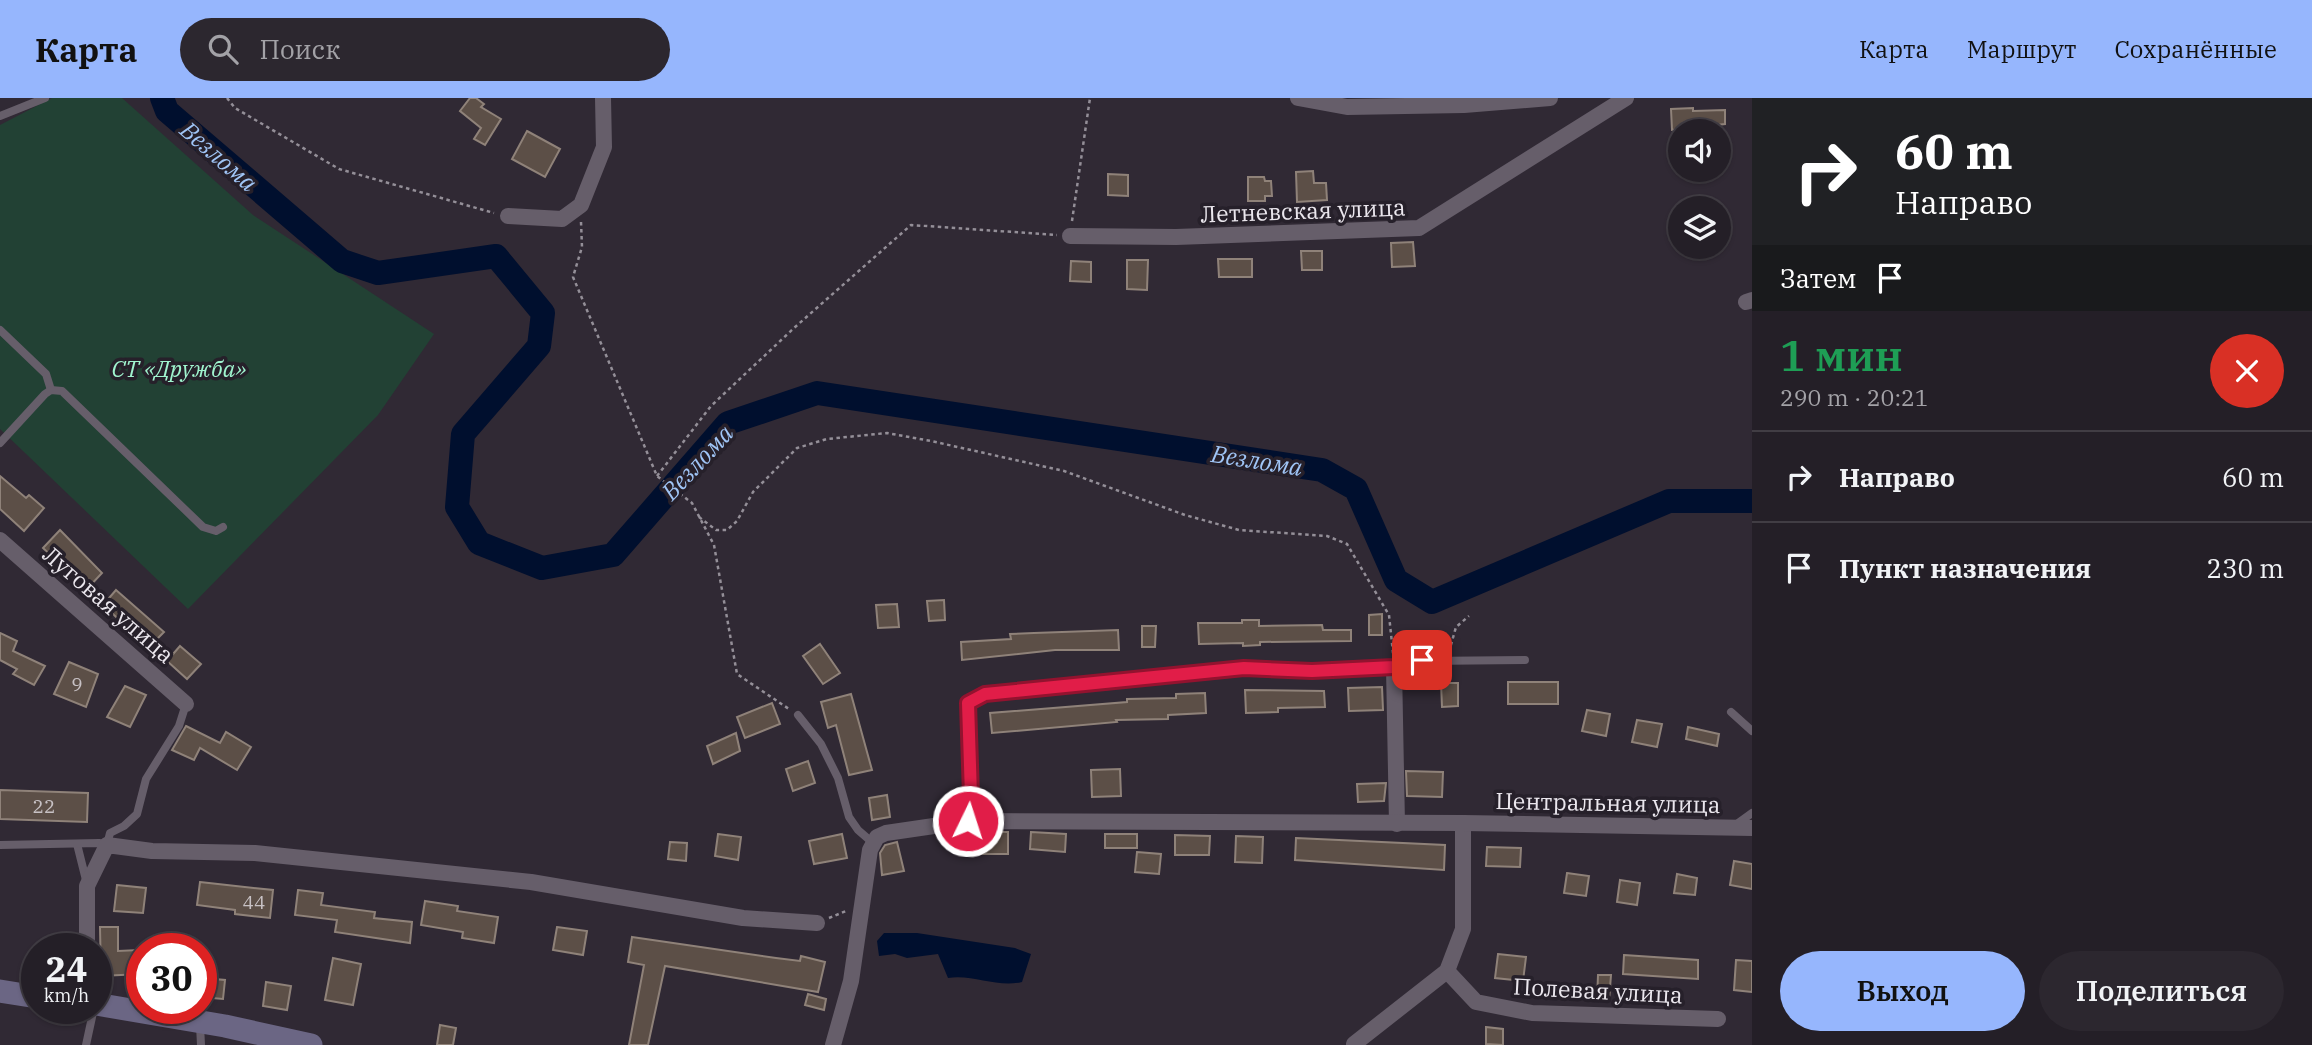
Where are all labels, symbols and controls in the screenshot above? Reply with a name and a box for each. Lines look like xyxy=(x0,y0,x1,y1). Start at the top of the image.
search box xyxy=(180,18,670,81)
text: Карта xyxy=(35,28,138,71)
icon: search xyxy=(204,30,242,68)
text: Поиск xyxy=(260,32,340,66)
text: Карта xyxy=(1859,33,1929,65)
text: Маршрут xyxy=(1967,33,2076,65)
text: Сохранённые xyxy=(2114,33,2277,65)
water label: Везлома xyxy=(173,113,264,198)
map controls xyxy=(1668,119,1731,259)
button: sound xyxy=(1668,119,1731,182)
text: 60 m xyxy=(1895,119,2013,182)
icon: right xyxy=(1780,126,1871,217)
text: Направо xyxy=(1895,181,2032,223)
street label: Летневская улица xyxy=(1200,191,1406,229)
button: layers xyxy=(1668,196,1731,259)
icon: arrive xyxy=(1871,259,1909,297)
text: Затем xyxy=(1780,261,1857,295)
text: 1 мин xyxy=(1780,328,1903,383)
button: close xyxy=(2210,334,2284,408)
park label: СТ «Дружба» xyxy=(112,353,246,383)
text: 290 m · 20:21 xyxy=(1780,382,1929,412)
water label: Везлома xyxy=(653,417,740,507)
water label: Везлома xyxy=(1208,437,1305,483)
icon: right xyxy=(1780,458,1818,496)
text: Направо xyxy=(1839,460,1955,494)
text: 60 m xyxy=(2222,460,2284,494)
street label: Луговая улица xyxy=(37,539,181,669)
icon: arrive xyxy=(1780,549,1818,587)
text: Пункт назначения xyxy=(1839,551,2091,585)
text: 230 m xyxy=(2206,551,2284,585)
pin xyxy=(1392,630,1452,690)
icon: arrive xyxy=(1403,641,1441,679)
house number: 9 xyxy=(71,672,83,696)
position arrow xyxy=(931,784,1005,858)
street label: Центральная улица xyxy=(1495,785,1721,819)
house number: 22 xyxy=(33,794,55,818)
house number: 44 xyxy=(243,890,265,914)
speed limit sign: 30 xyxy=(126,933,217,1024)
text: 24 xyxy=(45,946,88,992)
button: Выход xyxy=(1780,951,2025,1031)
button: Поделиться xyxy=(2039,951,2284,1031)
street label: Полевая улица xyxy=(1513,971,1683,1009)
text: km/h xyxy=(44,984,89,1007)

